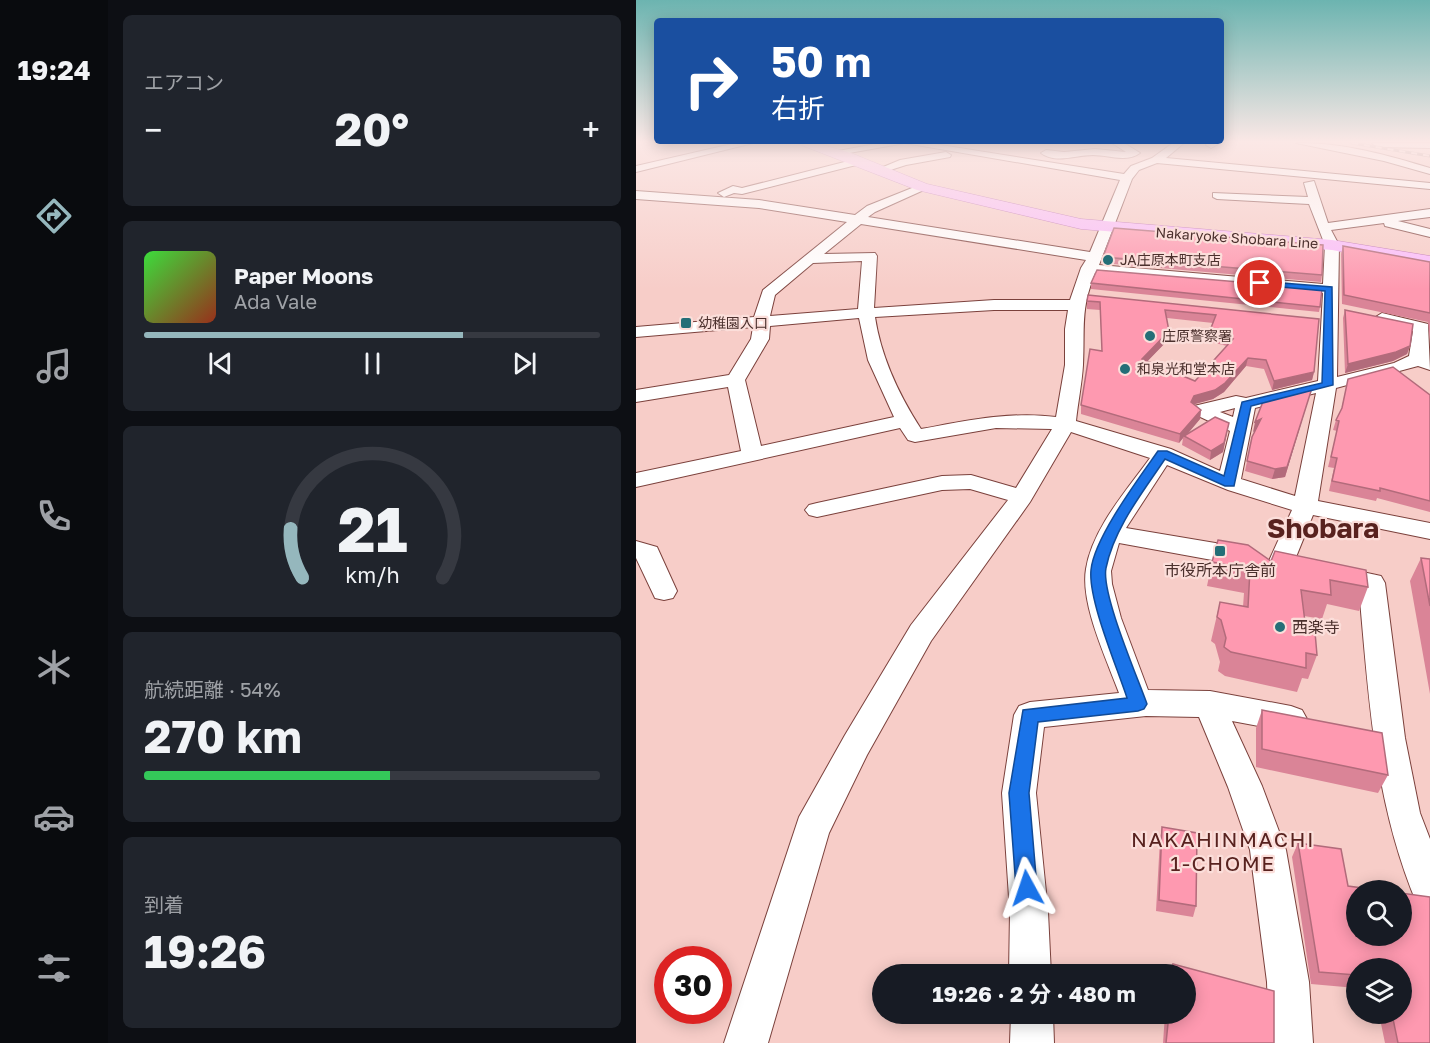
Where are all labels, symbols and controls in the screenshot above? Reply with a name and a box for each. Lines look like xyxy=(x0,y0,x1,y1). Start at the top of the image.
text: 50 m xyxy=(771,36,871,86)
icon: right xyxy=(672,42,750,120)
text: 19:24 xyxy=(17,54,91,86)
text: エアコン xyxy=(144,70,224,94)
text: 右折 xyxy=(771,92,825,124)
text: 20° xyxy=(335,102,409,156)
text: − xyxy=(144,110,162,149)
text: + xyxy=(582,110,600,149)
icon: directions xyxy=(33,195,75,237)
street label: Nakaryoke Shobara Line xyxy=(1155,223,1319,252)
place label: JA庄原本町支店 xyxy=(1120,251,1221,268)
marker: JA庄原本町支店 xyxy=(1101,253,1115,267)
pin xyxy=(1234,257,1285,308)
text: Paper Moons xyxy=(234,262,373,289)
icon: arrive xyxy=(1243,266,1276,299)
text: Ada Vale xyxy=(234,289,317,313)
place label: 幼稚園入口 xyxy=(698,314,768,331)
marker: 幼稚園入口 xyxy=(679,316,693,330)
place label: 庄原警察署 xyxy=(1162,327,1232,344)
marker: 庄原警察署 xyxy=(1143,329,1157,343)
icon: music xyxy=(33,345,75,387)
icon: previous xyxy=(204,347,237,380)
icon: pause xyxy=(356,347,389,380)
icon: next xyxy=(508,347,541,380)
place label: 和泉光和堂本店 xyxy=(1137,360,1235,377)
marker: 和泉光和堂本店 xyxy=(1118,362,1132,376)
text: 21 xyxy=(337,492,407,567)
icon: phone xyxy=(33,495,75,537)
district label: Shobara xyxy=(1267,511,1379,544)
marker: 市役所本庁舎前 xyxy=(1213,544,1227,558)
place label: 市役所本庁舎前 xyxy=(1164,560,1276,580)
text: km/h xyxy=(345,563,399,589)
place label: 西楽寺 xyxy=(1292,617,1340,637)
marker: 西楽寺 xyxy=(1273,620,1287,634)
icon: climate xyxy=(33,646,75,688)
text: 航続距離 · 54% xyxy=(144,677,281,701)
text: 270 km xyxy=(144,709,302,763)
icon: car xyxy=(33,796,75,838)
district label: NAKAHINMACHI 1-CHOME xyxy=(1131,826,1315,876)
position arrow xyxy=(995,856,1059,920)
map controls xyxy=(1346,880,1412,1024)
button: search xyxy=(1346,880,1412,946)
text: 到着 xyxy=(144,892,184,916)
text: 19:26 xyxy=(144,924,266,978)
speed limit sign: 30 xyxy=(654,946,732,1024)
icon: filters xyxy=(33,947,75,989)
button: layers xyxy=(1346,958,1412,1024)
text: 19:26 · 2 分 · 480 m xyxy=(932,980,1136,1007)

